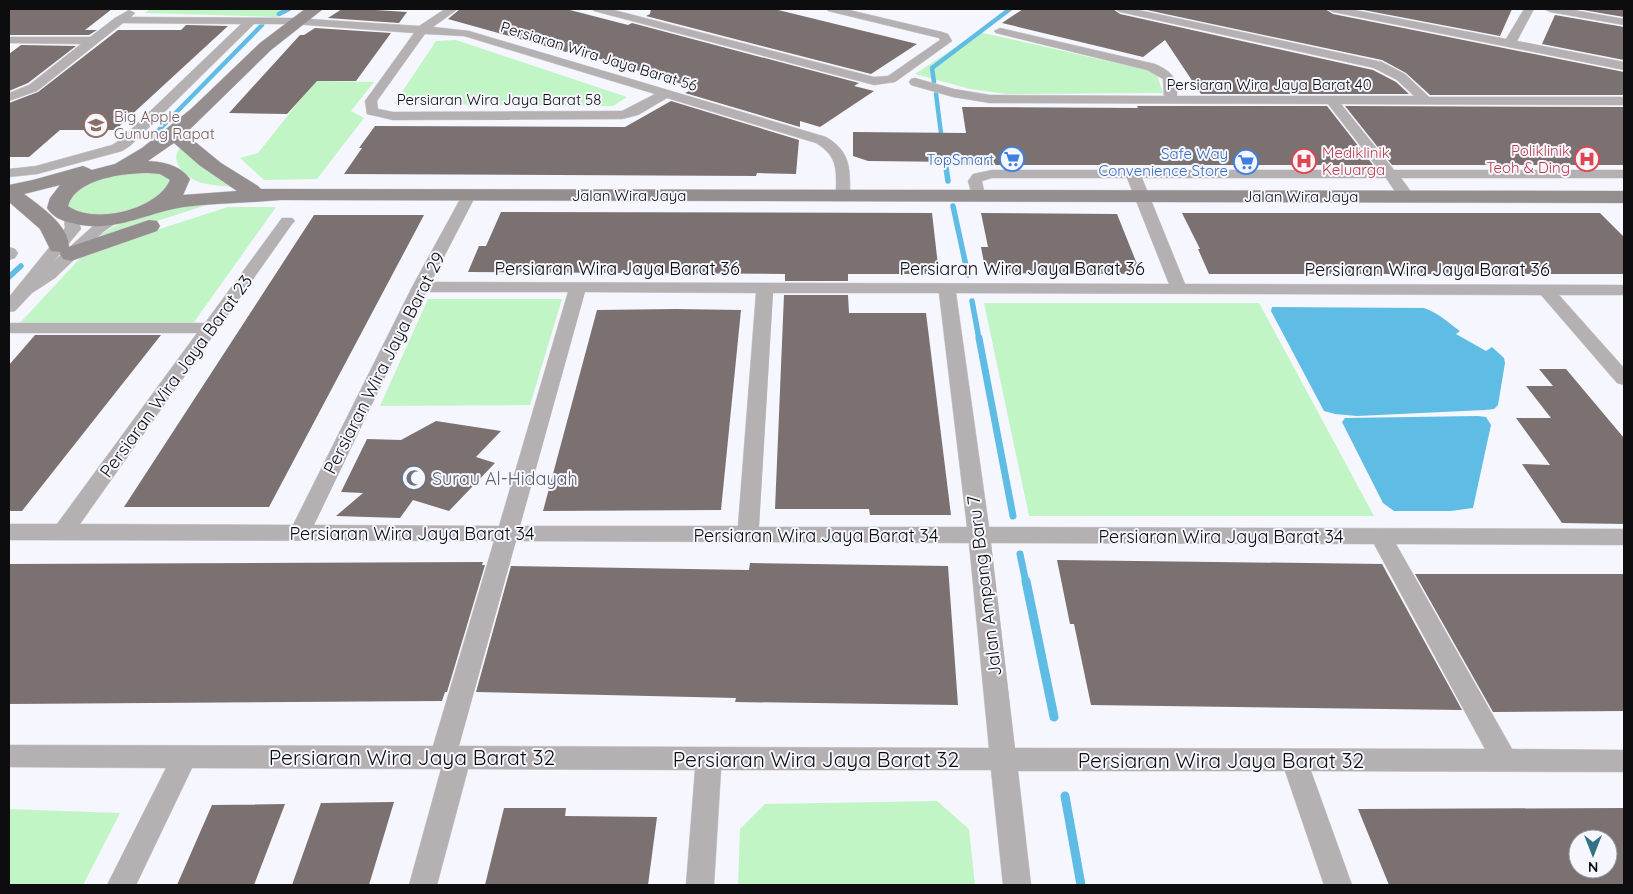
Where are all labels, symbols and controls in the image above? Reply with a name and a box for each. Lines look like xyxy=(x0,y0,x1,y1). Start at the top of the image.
street label: Persiaran Wira Jaya Barat 56 xyxy=(498,17,700,95)
street label: Persiaran Wira Jaya Barat 40 xyxy=(1166,75,1372,94)
street label: Persiaran Wira Jaya Barat 58 xyxy=(397,90,601,109)
place label: Big Apple Gunung Rapat xyxy=(114,107,215,143)
school or university icon: Big Apple Gunung Rapat xyxy=(83,112,109,138)
place label: Poliklinik Teoh & Ding xyxy=(1486,141,1570,177)
place label: Mediklinik Keluarga xyxy=(1322,143,1390,179)
place label: Safe Way Convenience Store xyxy=(1098,144,1228,180)
supermarket icon: TopSmart xyxy=(999,146,1025,172)
hospital icon: Poliklinik Teoh & Ding xyxy=(1574,146,1600,172)
hospital icon: Mediklinik Keluarga xyxy=(1291,148,1317,174)
supermarket icon: Safe Way Convenience Store xyxy=(1233,149,1259,175)
place label: TopSmart xyxy=(927,150,994,169)
street label: Jalan Wira Jaya xyxy=(572,186,686,205)
street label: Jalan Wira Jaya xyxy=(1244,187,1358,206)
street label: Persiaran Wira Jaya Barat 29 xyxy=(318,248,450,478)
street label: Persiaran Wira Jaya Barat 36 xyxy=(494,257,740,280)
street label: Persiaran Wira Jaya Barat 36 xyxy=(899,257,1145,280)
street label: Persiaran Wira Jaya Barat 36 xyxy=(1304,258,1550,281)
street label: Persiaran Wira Jaya Barat 23 xyxy=(95,270,257,482)
mosque icon: Surau Al-Hidayah xyxy=(401,465,427,491)
place label: Surau Al-Hidayah xyxy=(432,467,578,490)
street label: Jalan Ampang Baru 7 xyxy=(961,494,1007,678)
street label: Persiaran Wira Jaya Barat 34 xyxy=(290,522,535,545)
street label: Persiaran Wira Jaya Barat 34 xyxy=(694,524,939,547)
street label: Persiaran Wira Jaya Barat 34 xyxy=(1099,525,1344,548)
street label: Persiaran Wira Jaya Barat 32 xyxy=(269,744,555,770)
street label: Persiaran Wira Jaya Barat 32 xyxy=(673,746,959,772)
street label: Persiaran Wira Jaya Barat 32 xyxy=(1078,747,1364,773)
north arrow xyxy=(1568,829,1618,879)
text: N xyxy=(1588,858,1598,876)

